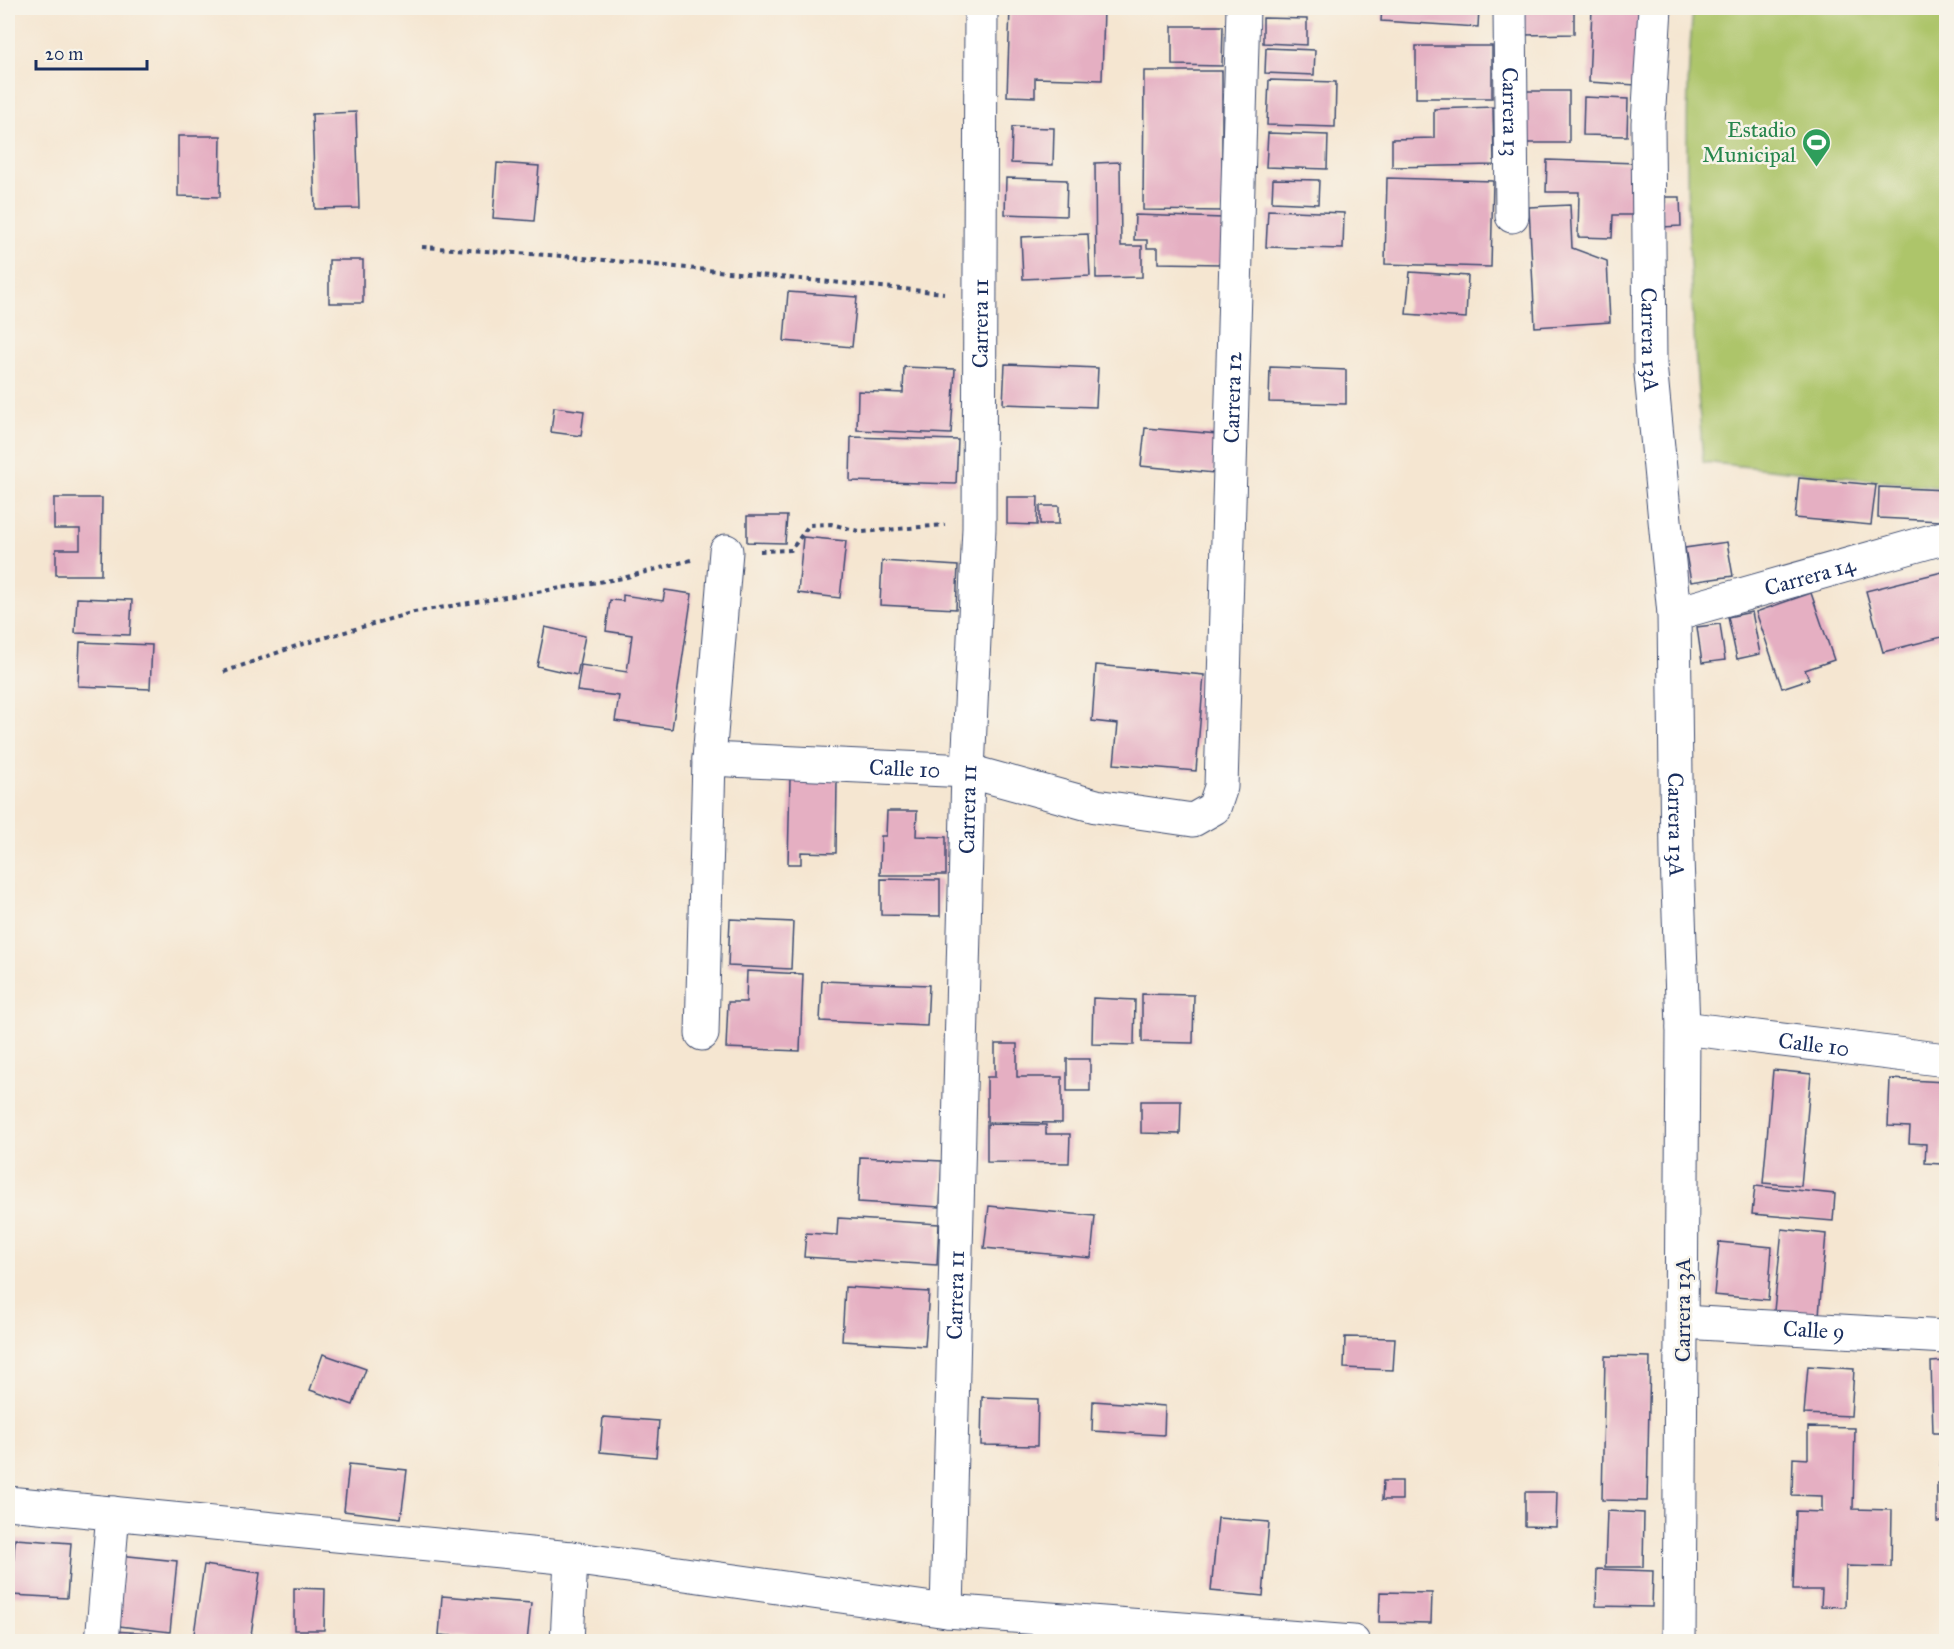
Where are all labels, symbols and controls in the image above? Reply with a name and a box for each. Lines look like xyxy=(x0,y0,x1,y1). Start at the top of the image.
scale bar xyxy=(36,33,147,71)
text: 20 m xyxy=(45,43,83,65)
street label: Carrera 13 xyxy=(1497,67,1525,157)
place label: Estadio Municipal xyxy=(1702,116,1796,168)
sports icon: Estadio Municipal xyxy=(1801,126,1833,168)
street label: Carrera 11 xyxy=(966,279,993,368)
street label: Carrera 13A xyxy=(1636,287,1666,393)
street label: Carrera 12 xyxy=(1217,351,1247,444)
street label: Carrera 14 xyxy=(1761,550,1859,601)
street label: Calle 10 xyxy=(868,753,941,783)
street label: Carrera 11 xyxy=(952,764,982,854)
street label: Carrera 13A xyxy=(1662,772,1691,877)
street label: Calle 10 xyxy=(1777,1026,1851,1062)
street label: Carrera 11 xyxy=(940,1250,970,1340)
street label: Carrera 13A xyxy=(1669,1258,1696,1362)
street label: Calle 9 xyxy=(1782,1314,1845,1345)

